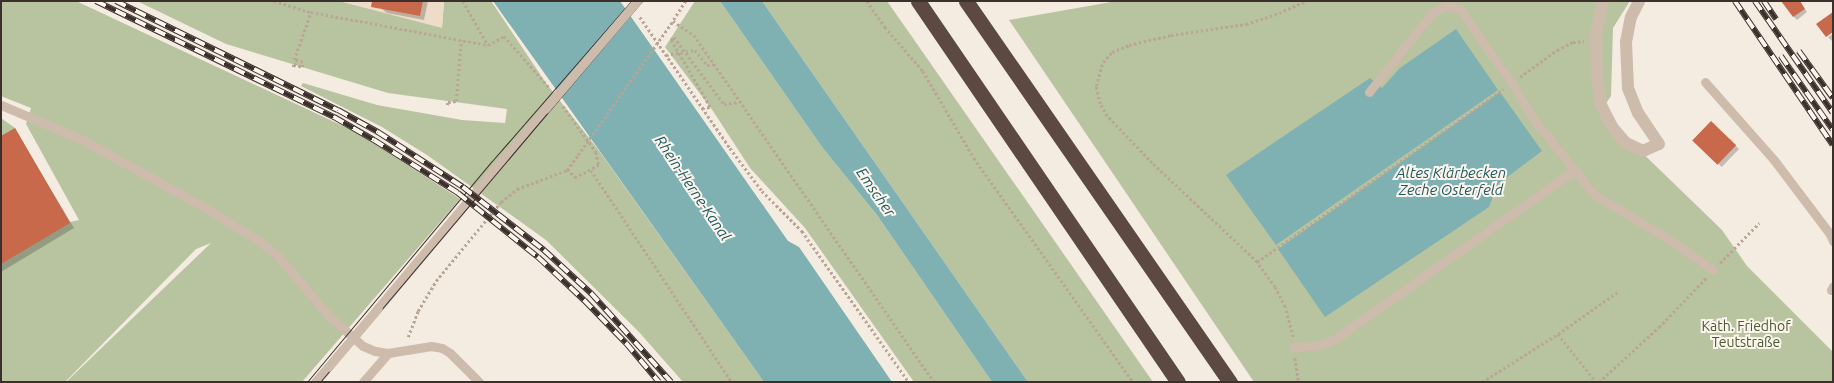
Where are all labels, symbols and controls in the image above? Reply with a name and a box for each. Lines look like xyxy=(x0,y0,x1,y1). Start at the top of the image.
water label: Rhein-Herne-Kanal xyxy=(651,132,735,244)
water label: Altes Klärbecken Zeche Osterfeld xyxy=(1396,163,1506,198)
water label: Emscher xyxy=(853,164,899,220)
park label: Kath. Friedhof Teutstraße xyxy=(1701,318,1791,351)

